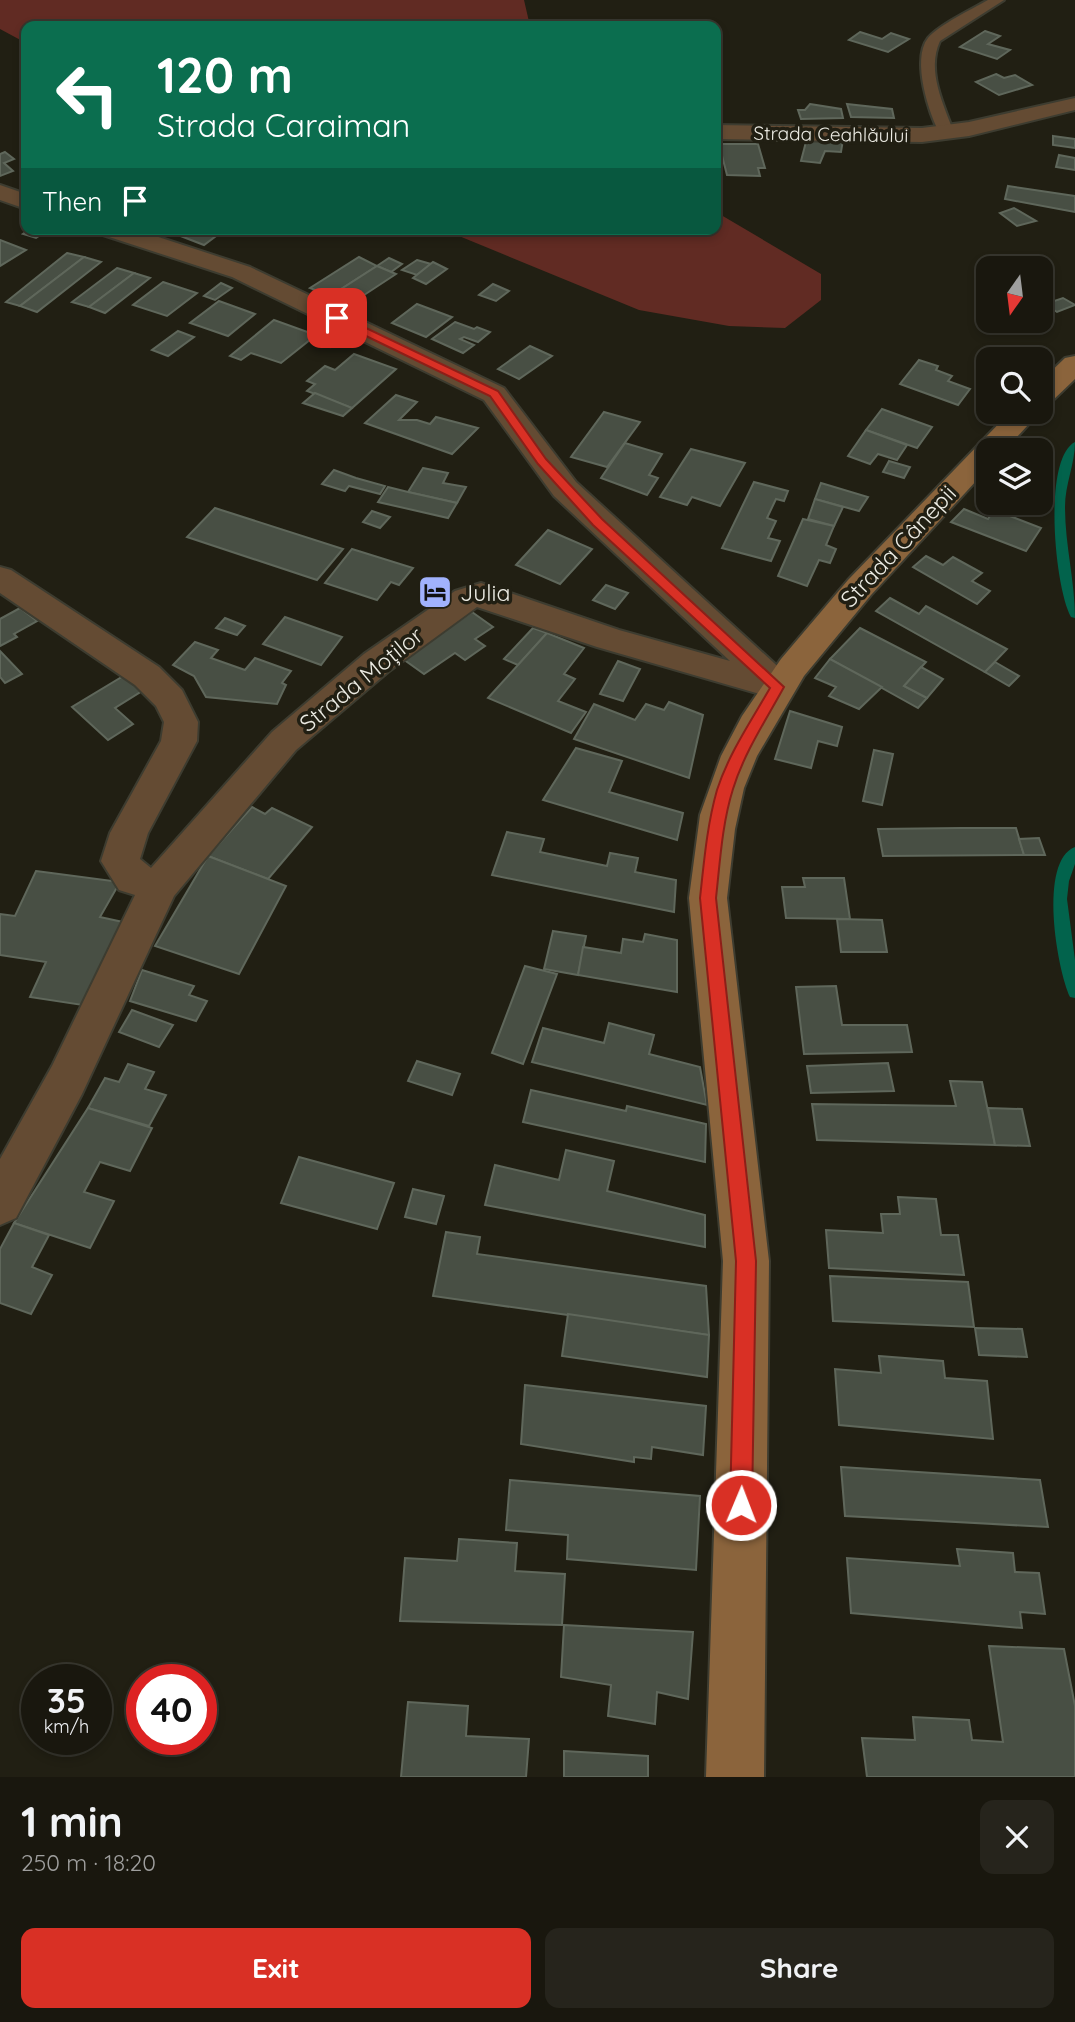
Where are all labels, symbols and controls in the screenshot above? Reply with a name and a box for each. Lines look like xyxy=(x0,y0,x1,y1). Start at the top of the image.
text: 120 m xyxy=(157,44,293,105)
icon: left xyxy=(42,49,133,140)
text: Strada Caraiman xyxy=(157,105,410,145)
street label: Strada Ceahlăului xyxy=(753,121,909,147)
icon: arrive xyxy=(116,182,154,220)
text: Then xyxy=(42,185,102,218)
north arrow xyxy=(976,256,1054,332)
map controls xyxy=(976,256,1053,515)
pin xyxy=(307,288,367,348)
icon: arrive xyxy=(318,299,356,337)
button: search xyxy=(976,347,1053,424)
button: layers xyxy=(976,438,1053,515)
street label: Strada Cânepii xyxy=(834,479,962,613)
hotel icon: Julia xyxy=(416,573,454,611)
place label: Julia xyxy=(460,578,510,607)
street label: Strada Moților xyxy=(293,620,429,738)
position arrow xyxy=(704,1468,778,1542)
speed limit sign: 40 xyxy=(126,1664,217,1755)
text: 35 xyxy=(47,1678,86,1722)
text: km/h xyxy=(44,1715,89,1738)
text: 1 min xyxy=(21,1795,123,1848)
button: close xyxy=(980,1800,1054,1874)
text: 250 m · 18:20 xyxy=(21,1848,156,1877)
button: Exit xyxy=(21,1928,531,2008)
button: Share xyxy=(545,1928,1054,2008)

